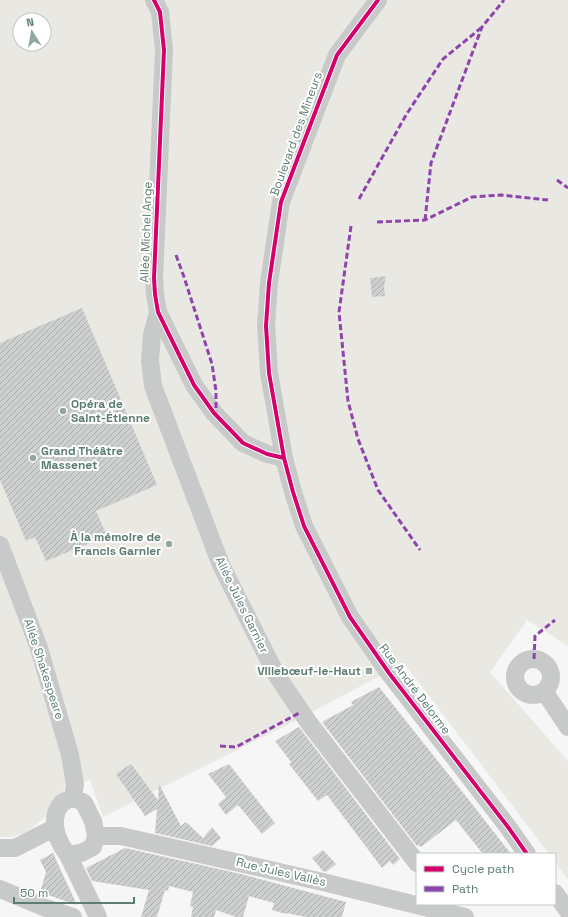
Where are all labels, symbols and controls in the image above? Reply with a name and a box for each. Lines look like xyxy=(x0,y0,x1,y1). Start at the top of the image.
north arrow xyxy=(12,12,52,52)
text: N xyxy=(25,15,35,30)
street label: Boulevard des Mineurs xyxy=(266,70,326,198)
street label: Allée Michel Ange xyxy=(136,181,156,283)
place label: Opéra de Saint-Étienne xyxy=(71,396,150,426)
marker: Opéra de Saint-Étienne xyxy=(58,406,68,416)
place label: Grand Théâtre Massenet xyxy=(41,443,123,473)
marker: Grand Théâtre Massenet xyxy=(28,453,38,463)
place label: À la mémoire de Francis Garnier xyxy=(70,529,161,559)
marker: À la mémoire de Francis Garnier xyxy=(164,539,174,549)
street label: Allée Jules Garnier xyxy=(212,554,273,656)
street label: Allée Shakespeare xyxy=(20,617,68,721)
street label: Rue André Delorme xyxy=(376,640,454,738)
place label: Villebœuf-le-Haut xyxy=(257,663,361,679)
marker: Villebœuf-le-Haut xyxy=(364,666,374,676)
legend xyxy=(416,853,556,905)
street label: Rue Jules Vallès xyxy=(234,854,328,890)
text: Cycle path xyxy=(452,861,514,877)
scale bar xyxy=(14,879,134,905)
text: Path xyxy=(452,881,478,897)
text: 50 m xyxy=(20,885,48,901)

